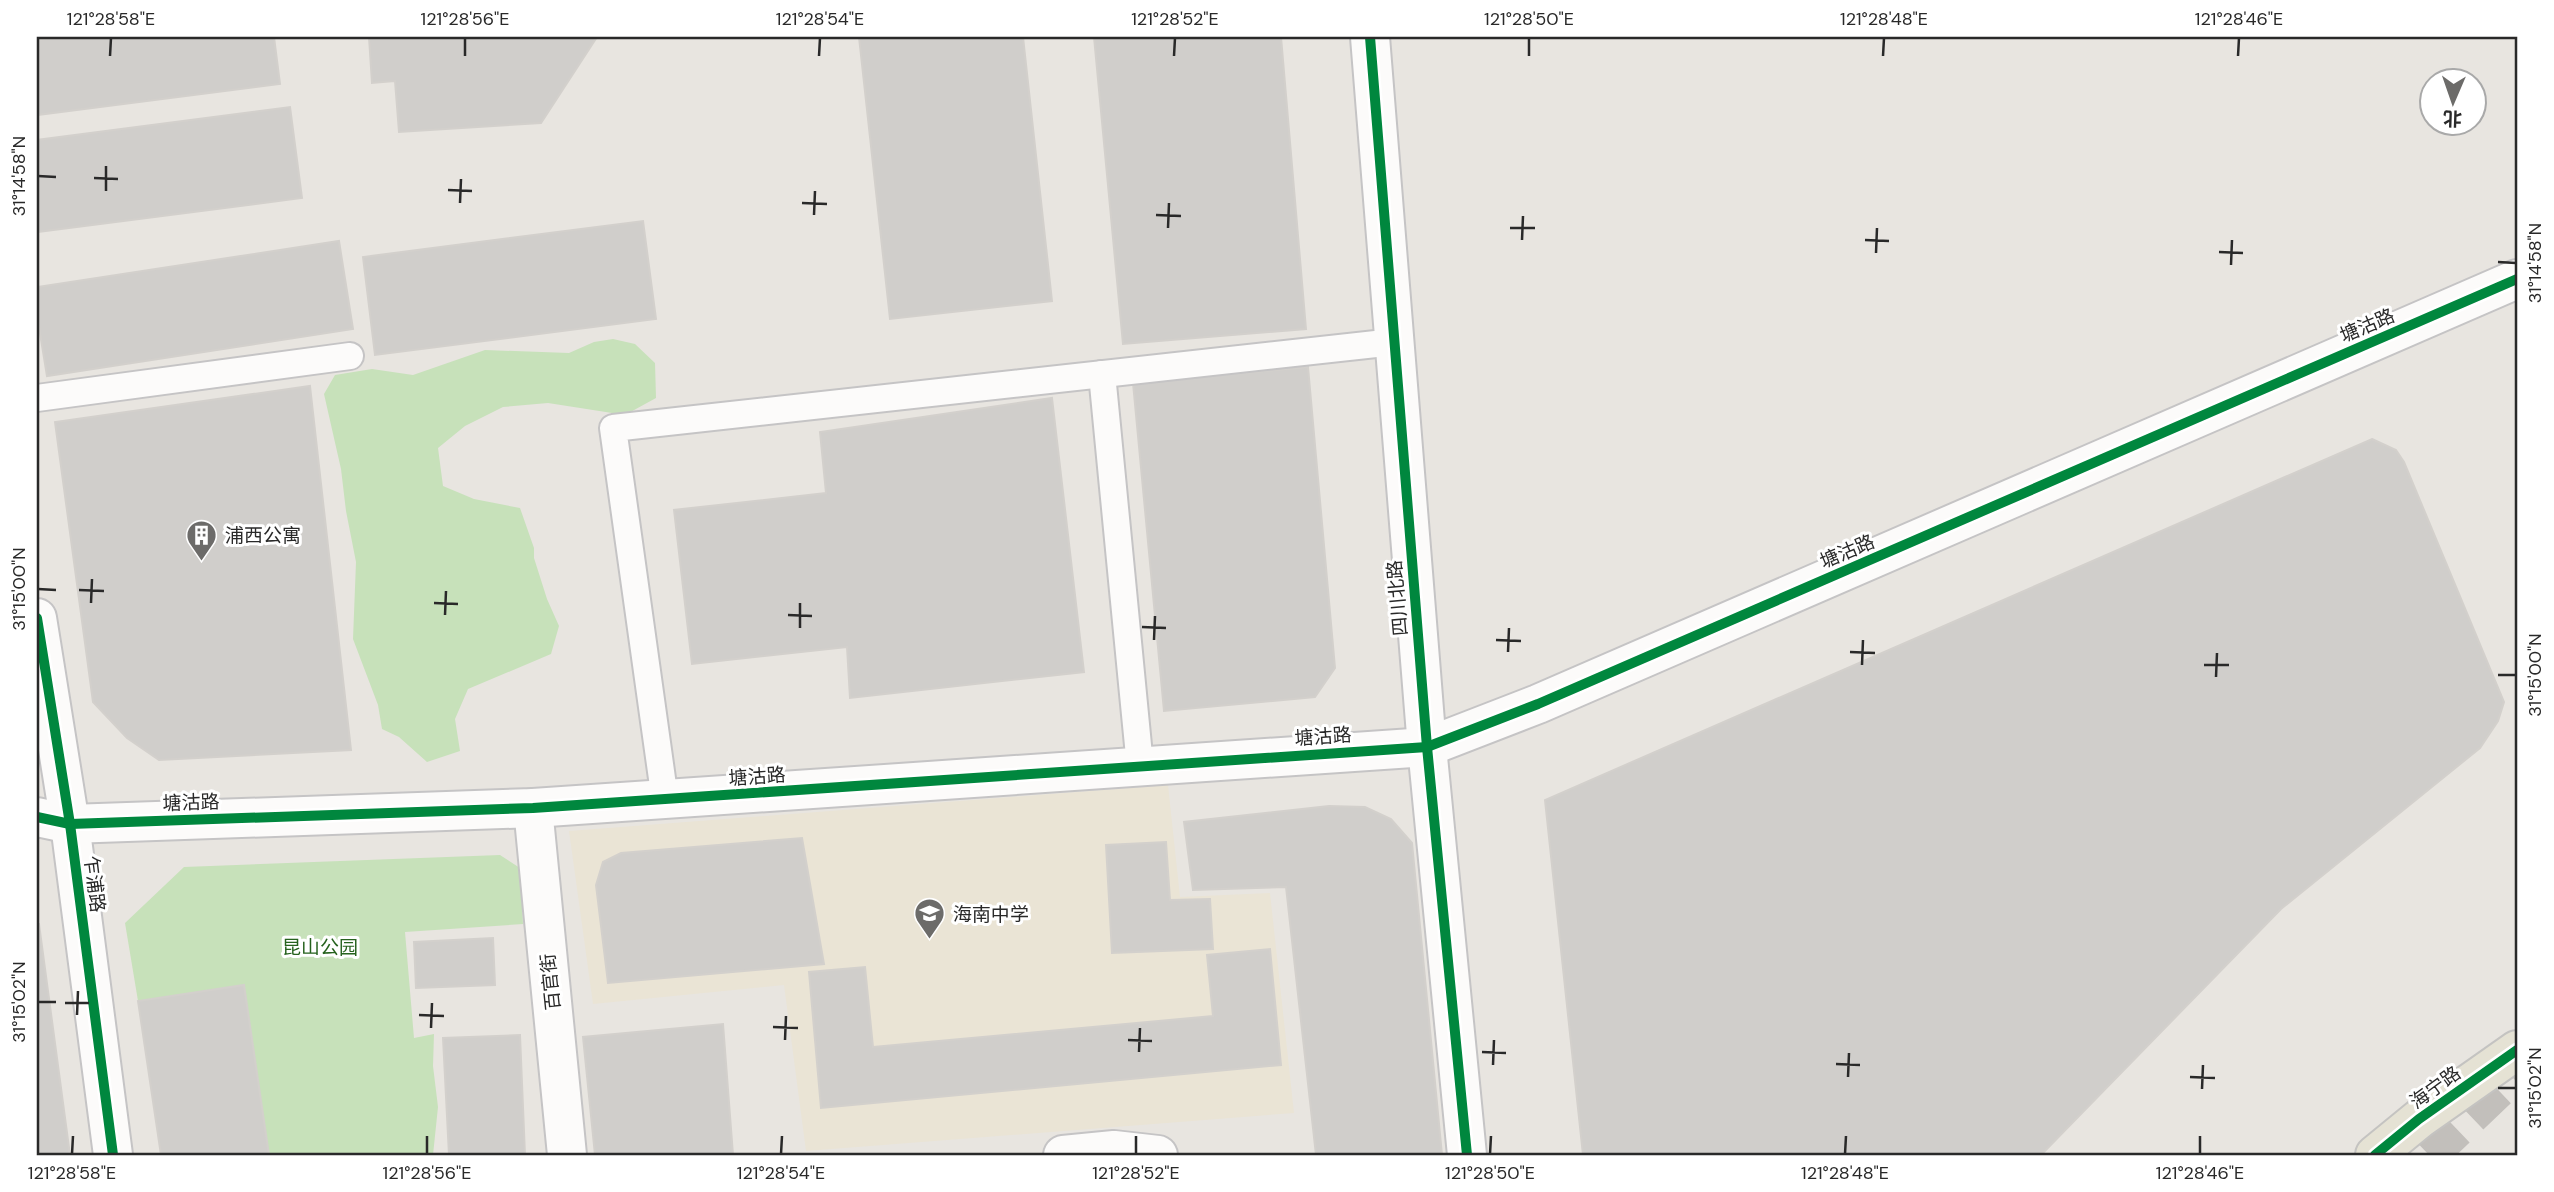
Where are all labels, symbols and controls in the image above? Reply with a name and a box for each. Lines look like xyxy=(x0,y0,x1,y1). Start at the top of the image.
text: 121°28'58"E xyxy=(67,7,155,31)
text: 121°28'56"E xyxy=(421,7,509,31)
text: 121°28'54"E xyxy=(776,7,864,31)
text: 121°28'52"E xyxy=(1131,7,1219,31)
text: 121°28'50"E xyxy=(1484,7,1574,31)
text: 121°28'48"E xyxy=(1840,7,1928,31)
text: 121°28'46"E xyxy=(2195,7,2283,31)
north arrow xyxy=(2418,66,2488,136)
text: 北 xyxy=(2442,106,2462,131)
text: 31°14'58"N xyxy=(7,136,31,216)
text: 31°14'58"N xyxy=(2523,223,2547,303)
street label: 塘沽路 xyxy=(2336,303,2398,348)
building icon: 浦西公寓 xyxy=(185,518,219,562)
place label: 浦西公寓 xyxy=(225,523,301,548)
street label: 塘沽路 xyxy=(1816,529,1878,574)
text: 31°15'00"N xyxy=(7,547,31,631)
street label: 四川北路 xyxy=(1382,559,1413,637)
text: 31°15'00"N xyxy=(2523,633,2547,717)
street label: 塘沽路 xyxy=(1294,722,1352,751)
street label: 塘沽路 xyxy=(728,762,786,791)
street label: 塘沽路 xyxy=(162,789,220,816)
street label: 乍浦路 xyxy=(79,854,110,914)
school or university icon: 海南中学 xyxy=(913,897,947,941)
place label: 海南中学 xyxy=(953,902,1029,927)
park label: 昆山公园 xyxy=(282,935,358,960)
street label: 百官街 xyxy=(535,952,566,1012)
text: 31°15'02"N xyxy=(7,961,31,1043)
text: 31°15'02"N xyxy=(2523,1047,2547,1129)
street label: 海宁路 xyxy=(2405,1061,2466,1114)
text: 121°28'58"E xyxy=(28,1161,116,1185)
text: 121°28'56"E xyxy=(383,1161,471,1185)
text: 121°28'54"E xyxy=(737,1161,825,1185)
text: 121°28'52"E xyxy=(1092,1161,1180,1185)
text: 121°28'50"E xyxy=(1445,1161,1535,1185)
text: 121°28'48"E xyxy=(1801,1161,1889,1185)
text: 121°28'46"E xyxy=(2156,1161,2244,1185)

